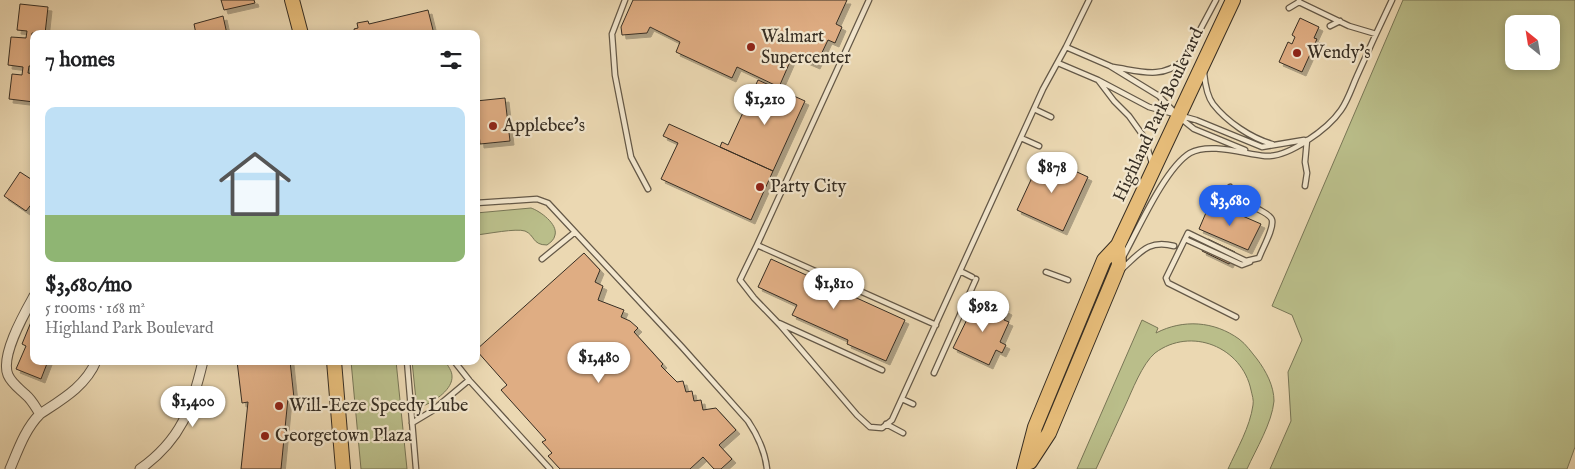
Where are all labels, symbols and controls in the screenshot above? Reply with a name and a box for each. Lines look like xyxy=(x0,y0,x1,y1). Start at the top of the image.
north arrow xyxy=(1505,15,1560,70)
map controls xyxy=(1505,15,1560,70)
street label: Highland Park Boulevard xyxy=(1109,24,1210,206)
place label: Walmart Supercenter xyxy=(761,26,851,70)
marker: Walmart Supercenter xyxy=(745,41,757,53)
place label: Wendy's xyxy=(1307,42,1371,65)
icon: filters xyxy=(437,46,465,74)
text: 7 homes xyxy=(45,47,115,74)
marker: Wendy's xyxy=(1291,47,1303,59)
pin: $1,210 xyxy=(724,84,806,126)
text: $1,210 xyxy=(745,90,785,110)
place label: Applebee's xyxy=(502,115,585,138)
marker: Applebee's xyxy=(487,120,499,132)
icon: home xyxy=(210,139,300,229)
pin: $878 xyxy=(1022,152,1082,194)
text: $878 xyxy=(1038,158,1066,178)
place label: Party City xyxy=(770,176,846,199)
marker: Party City xyxy=(754,181,766,193)
pin: $3,680 xyxy=(1189,184,1271,227)
text: $3,680 xyxy=(1210,191,1250,211)
pin: $1,810 xyxy=(793,268,875,310)
text: $3,680/mo xyxy=(45,272,132,299)
text: $1,810 xyxy=(814,274,854,294)
pin: $982 xyxy=(953,290,1013,333)
text: $982 xyxy=(968,297,998,317)
text: 5 rooms · 168 m² xyxy=(45,299,145,319)
text: Highland Park Boulevard xyxy=(45,319,213,339)
pin: $1,480 xyxy=(558,342,640,384)
text: $1,480 xyxy=(578,348,620,368)
pin: $1,400 xyxy=(152,386,234,428)
text: $1,400 xyxy=(171,392,215,412)
place label: Will-Eeze Speedy Lube xyxy=(289,395,468,418)
marker: Will-Eeze Speedy Lube xyxy=(273,400,285,412)
place label: Georgetown Plaza xyxy=(275,425,412,448)
marker: Georgetown Plaza xyxy=(259,430,271,442)

